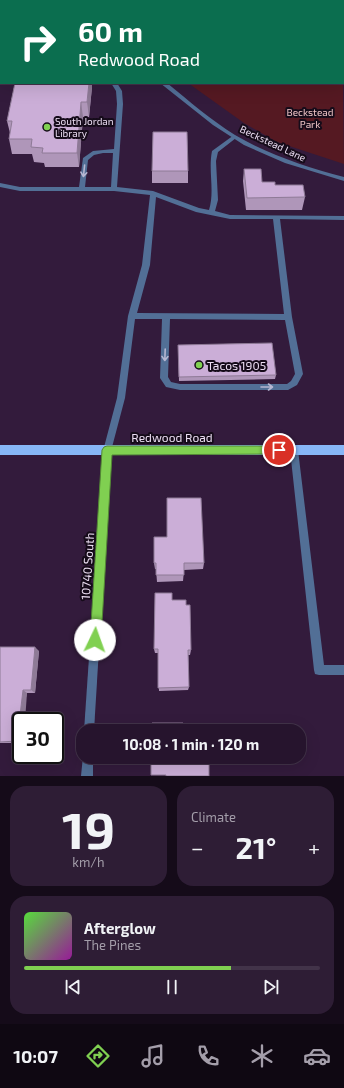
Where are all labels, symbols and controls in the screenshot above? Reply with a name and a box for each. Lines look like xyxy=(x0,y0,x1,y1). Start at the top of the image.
text: 60 m xyxy=(78,14,143,48)
icon: right xyxy=(12,16,64,68)
text: Redwood Road xyxy=(78,48,200,70)
park label: Beckstead Park xyxy=(286,106,334,130)
place label: South Jordan Library xyxy=(55,115,114,139)
marker: South Jordan Library xyxy=(42,122,52,132)
street label: Beckstead Lane xyxy=(238,123,308,163)
one-way arrow xyxy=(80,164,88,177)
one-way arrow xyxy=(161,348,168,361)
place label: Tacos 1905 xyxy=(207,358,266,372)
marker: Tacos 1905 xyxy=(194,360,204,370)
one-way arrow xyxy=(260,383,273,391)
street label: Redwood Road xyxy=(131,430,213,444)
pin xyxy=(262,433,296,467)
icon: arrive xyxy=(268,439,290,461)
street label: 10740 South xyxy=(78,532,96,600)
position arrow xyxy=(74,619,116,661)
speed limit sign: 30 xyxy=(12,712,64,764)
text: 10:08 · 1 min · 120 m xyxy=(123,735,259,753)
text: 19 xyxy=(62,797,115,859)
text: Climate xyxy=(191,809,236,825)
text: 21° xyxy=(236,829,276,865)
text: − xyxy=(191,834,204,860)
text: + xyxy=(308,834,320,860)
text: km/h xyxy=(72,854,105,870)
text: Afterglow xyxy=(84,919,156,937)
text: The Pines xyxy=(84,937,141,953)
icon: previous xyxy=(62,976,84,998)
icon: pause xyxy=(161,976,183,998)
icon: next xyxy=(260,976,282,998)
icon: directions xyxy=(84,1042,112,1070)
icon: music xyxy=(139,1042,167,1070)
icon: phone xyxy=(194,1042,222,1070)
icon: climate xyxy=(248,1042,276,1070)
icon: car xyxy=(303,1042,331,1070)
text: 10:07 xyxy=(13,1045,58,1067)

